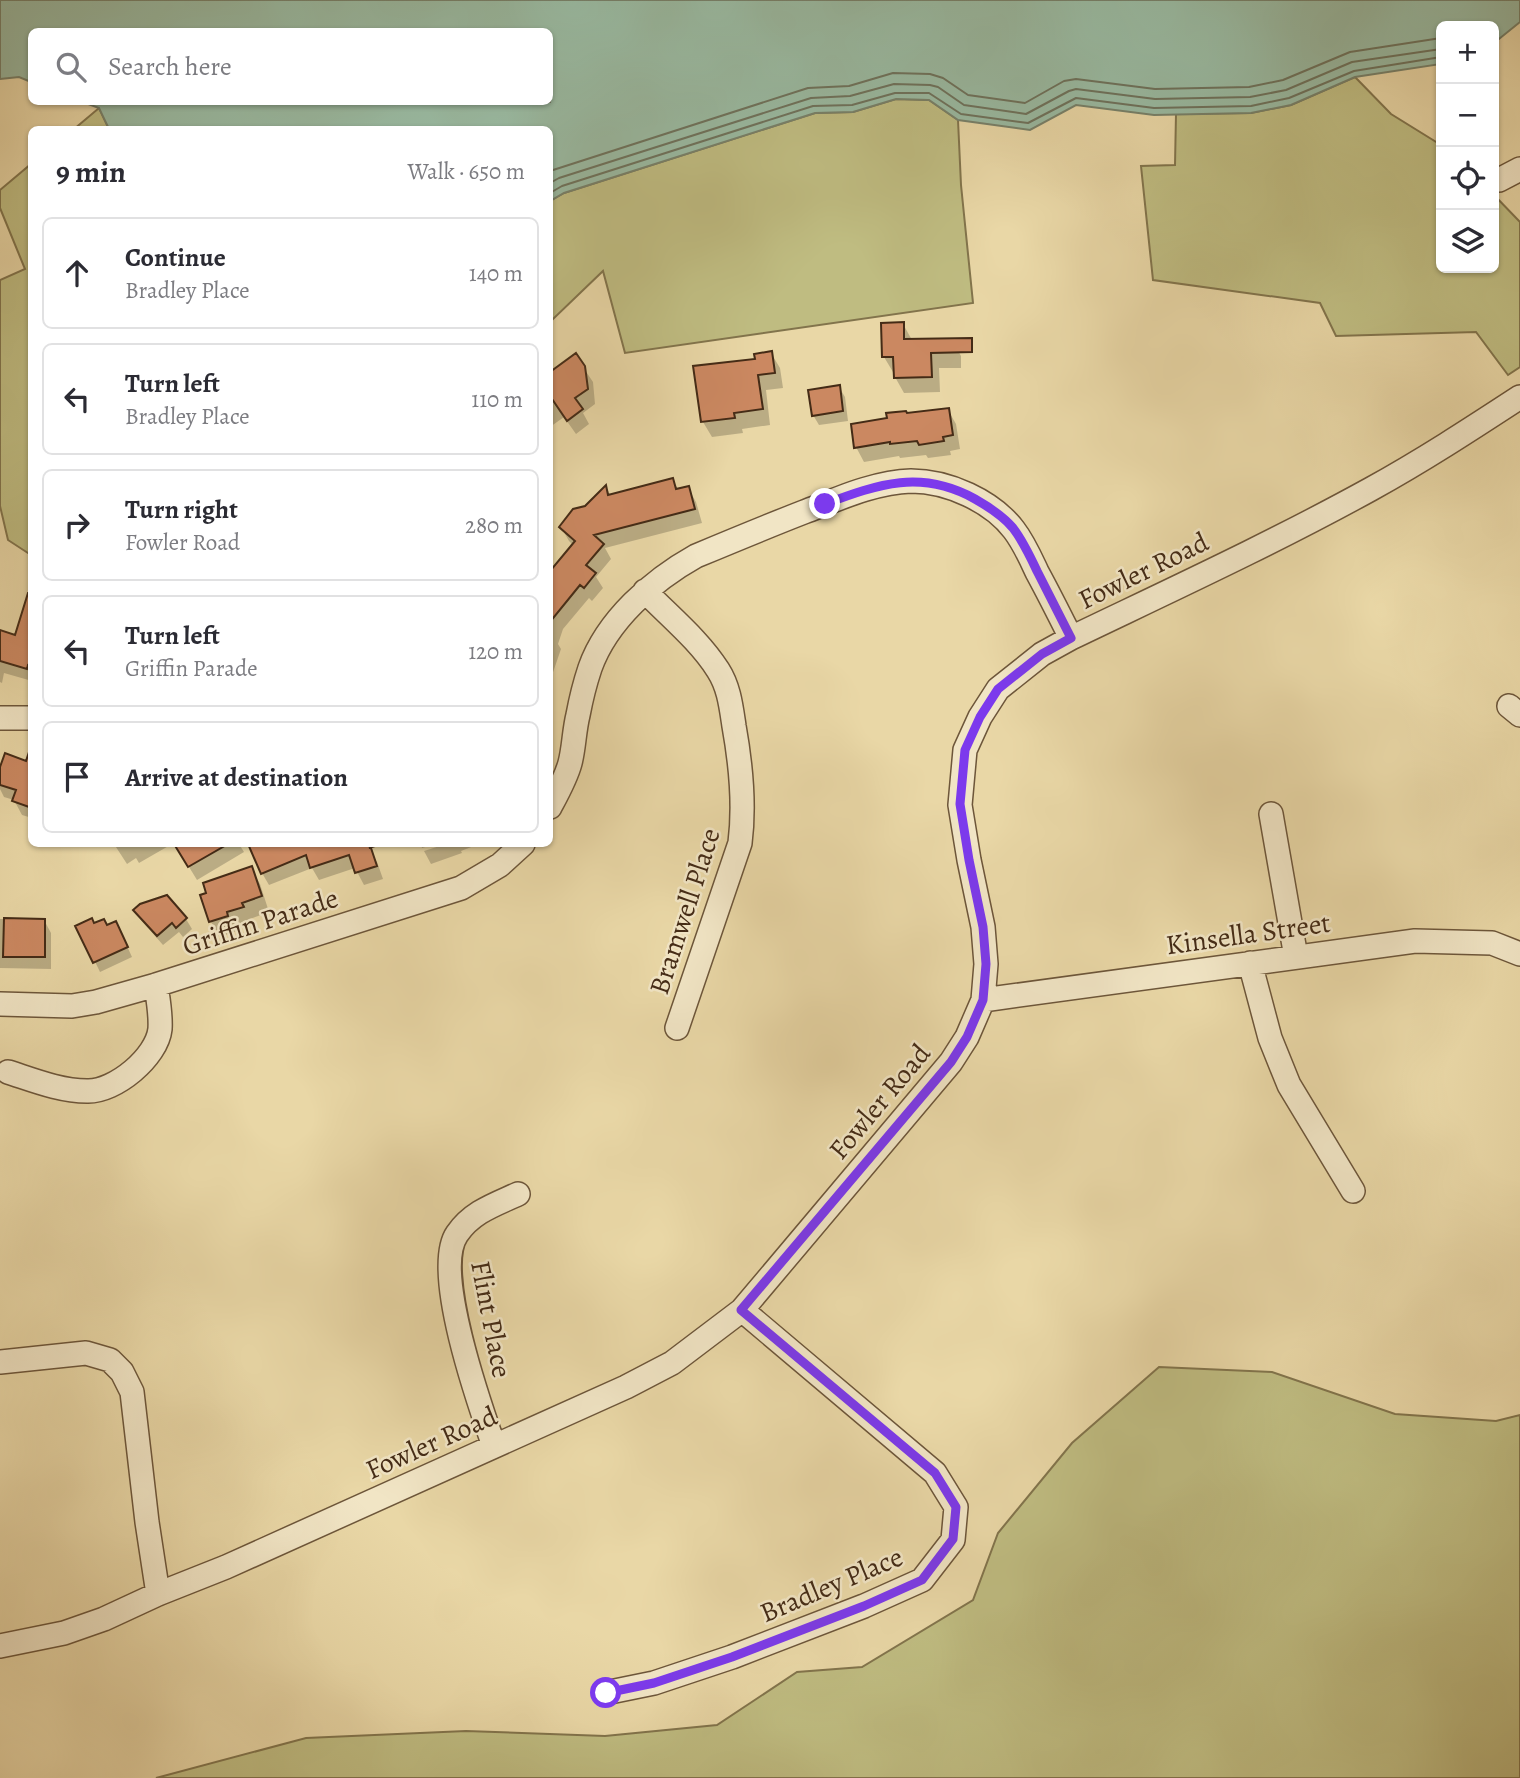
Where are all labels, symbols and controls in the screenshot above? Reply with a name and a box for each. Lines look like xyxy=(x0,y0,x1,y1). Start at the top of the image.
map controls xyxy=(1436,21,1499,273)
button: + xyxy=(1436,21,1499,84)
search box xyxy=(28,28,553,105)
icon: search xyxy=(52,48,90,86)
text: Search here xyxy=(108,49,232,84)
button: − xyxy=(1436,84,1499,147)
button: locate xyxy=(1436,147,1499,210)
text: 9 min xyxy=(56,152,126,192)
text: Walk · 650 m xyxy=(408,156,525,187)
button: layers xyxy=(1436,210,1499,273)
text: Continue xyxy=(125,240,226,275)
icon: ahead xyxy=(58,254,96,292)
text: 140 m xyxy=(469,258,523,289)
text: Bradley Place xyxy=(125,275,250,306)
text: Turn left xyxy=(125,366,220,401)
icon: left xyxy=(58,380,96,418)
text: 110 m xyxy=(471,384,523,415)
text: Bradley Place xyxy=(125,401,250,432)
route end xyxy=(809,488,840,519)
text: Turn right xyxy=(125,492,238,527)
icon: right xyxy=(58,506,96,544)
text: 280 m xyxy=(465,510,523,541)
street label: Fowler Road xyxy=(1072,523,1216,619)
text: Fowler Road xyxy=(125,527,240,558)
text: Turn left xyxy=(125,618,220,653)
icon: left xyxy=(58,632,96,670)
text: 120 m xyxy=(468,636,523,667)
text: Griffin Parade xyxy=(125,653,258,684)
icon: arrive xyxy=(58,758,96,796)
text: Arrive at destination xyxy=(125,760,348,795)
street label: Bramwell Place xyxy=(640,823,730,999)
street label: Griffin Parade xyxy=(178,879,343,965)
street label: Kinsella Street xyxy=(1163,904,1333,964)
street label: Fowler Road xyxy=(820,1035,940,1168)
street label: Flint Place xyxy=(461,1257,521,1381)
street label: Fowler Road xyxy=(360,1397,504,1489)
street label: Bradley Place xyxy=(754,1538,909,1632)
route start xyxy=(590,1677,621,1708)

